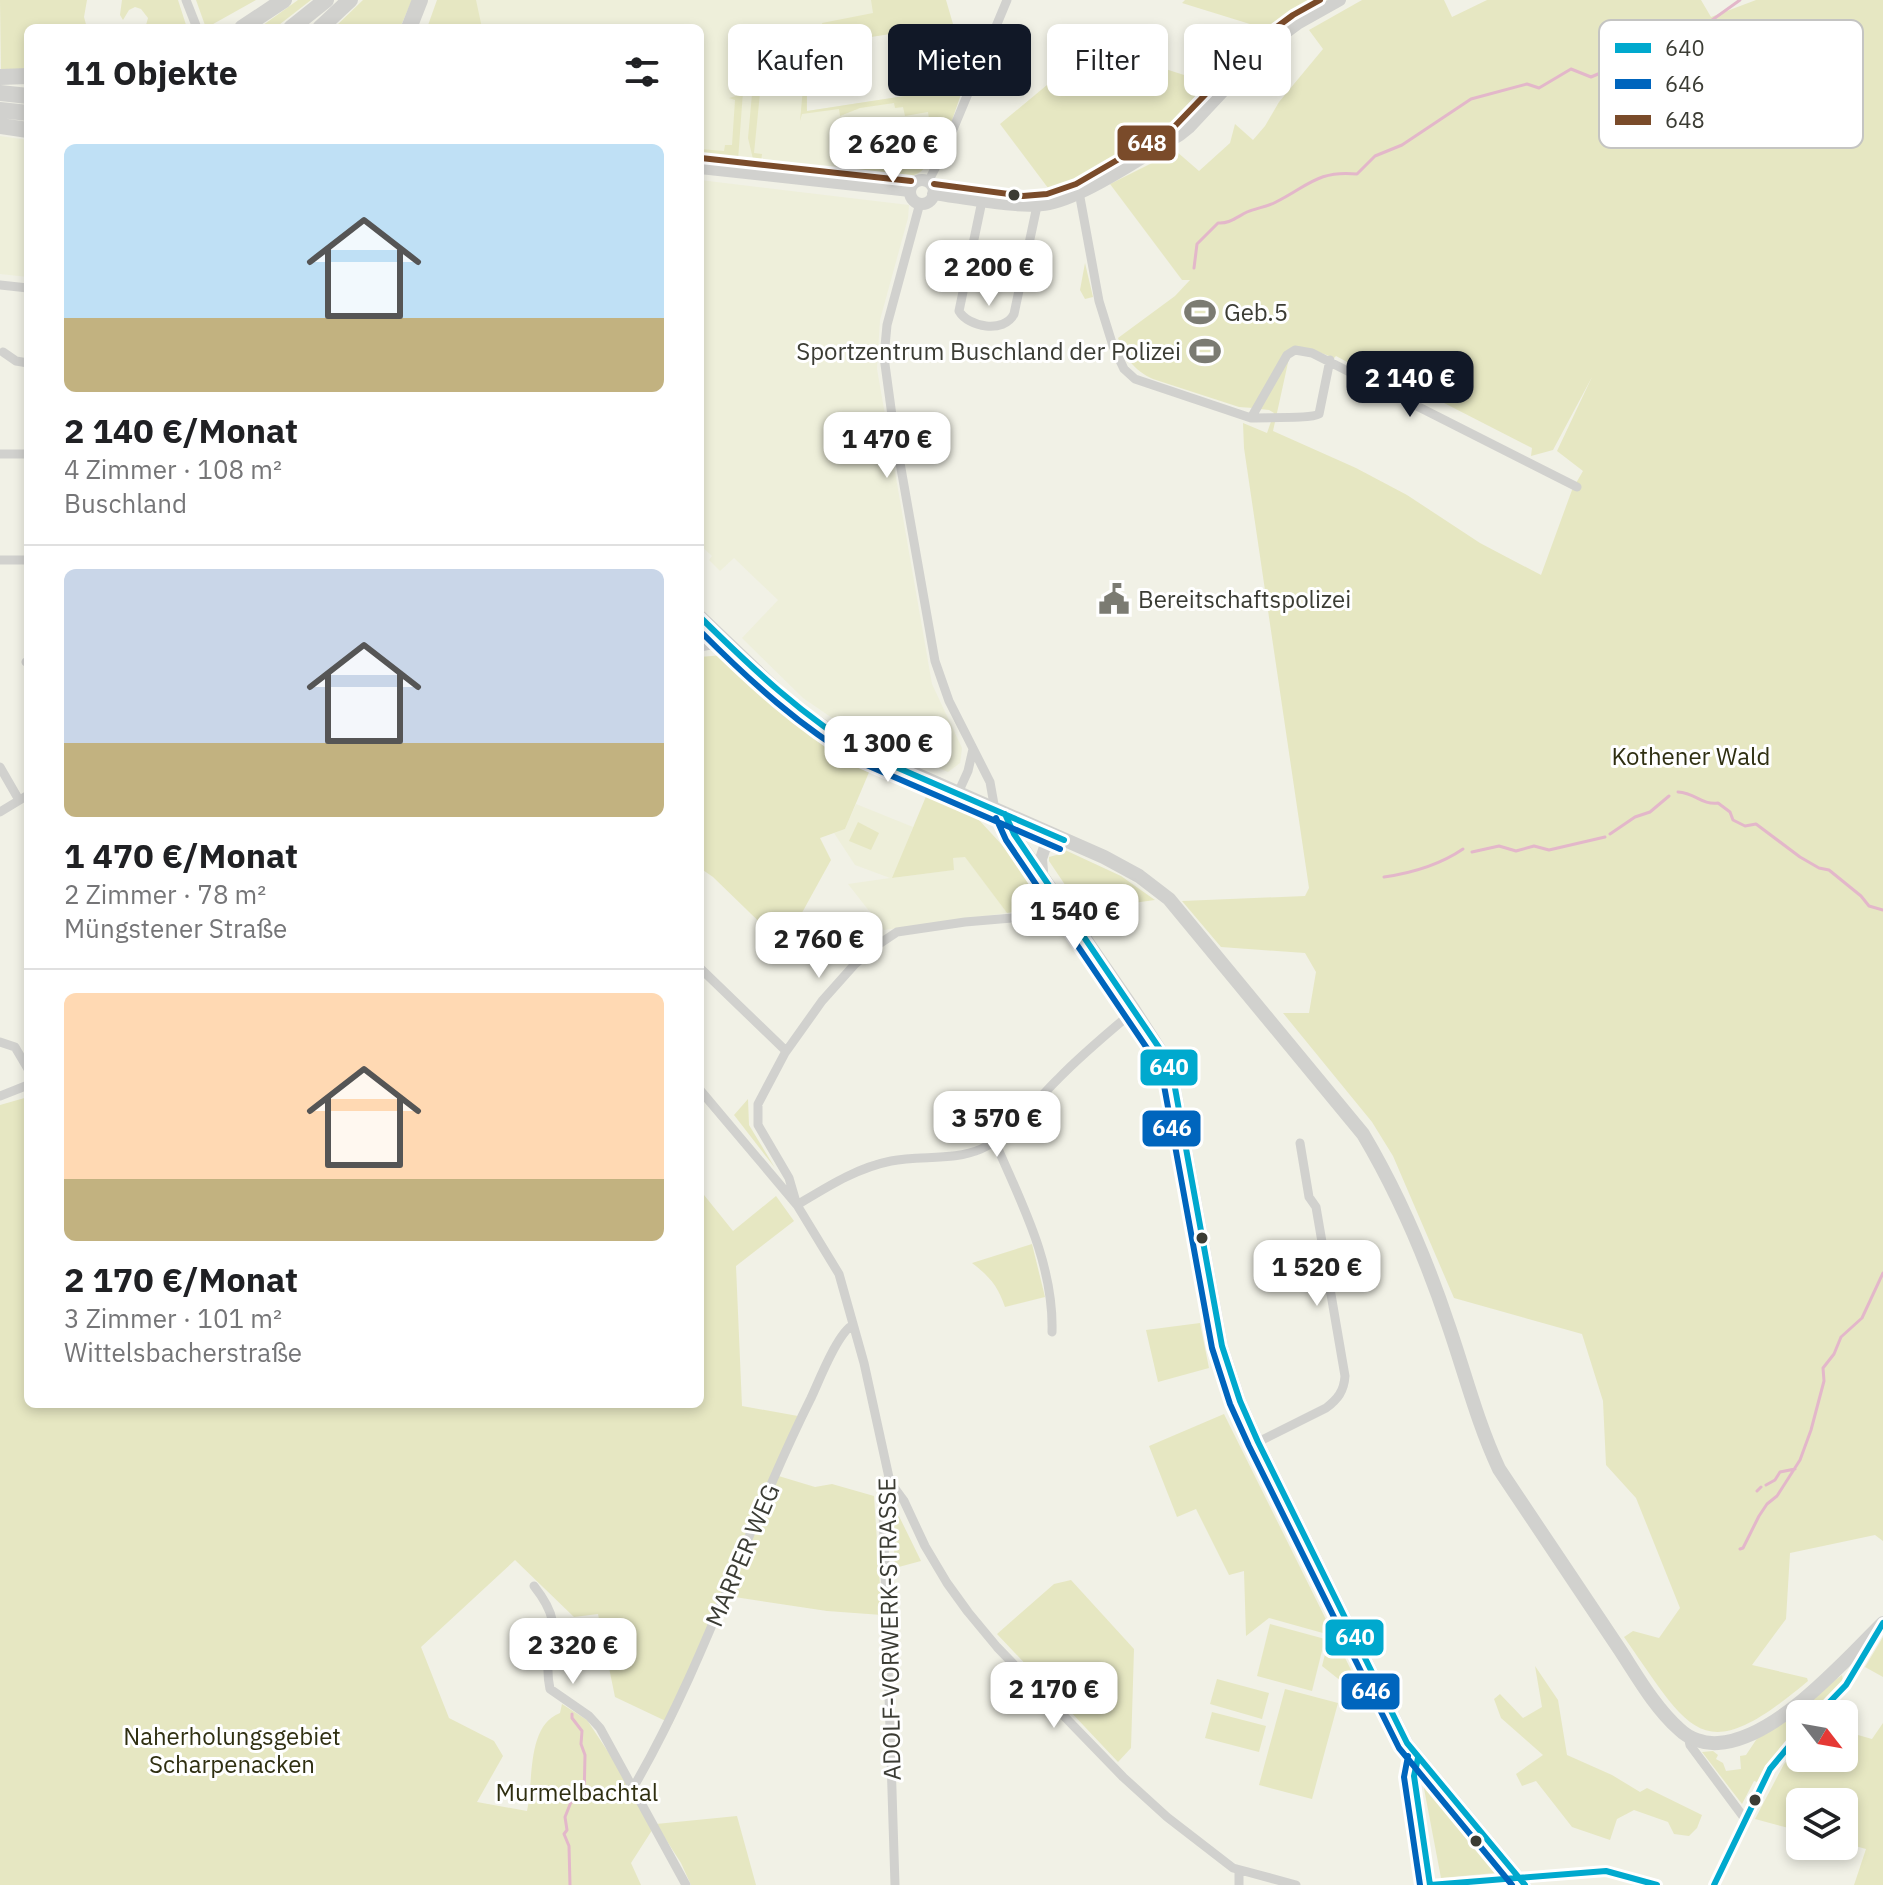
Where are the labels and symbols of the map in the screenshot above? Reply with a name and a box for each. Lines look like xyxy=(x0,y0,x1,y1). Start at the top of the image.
legend xyxy=(1599,20,1863,148)
text: 640 xyxy=(1665,33,1705,62)
text: 646 xyxy=(1665,69,1705,98)
text: 648 xyxy=(1665,105,1705,134)
pin: 2 620 € xyxy=(819,117,967,185)
line badge: 648 xyxy=(1116,124,1177,162)
text: 648 xyxy=(1127,128,1167,157)
unlabelled marker xyxy=(1006,187,1022,203)
pin: 2 200 € xyxy=(915,240,1063,308)
sports icon: Geb.5 xyxy=(1183,295,1217,329)
place label: Geb.5 xyxy=(1224,296,1288,328)
sports icon: Sportzentrum Buschland der Polizei xyxy=(1188,334,1222,368)
place label: Sportzentrum Buschland der Polizei xyxy=(796,335,1181,367)
pin: 2 140 € xyxy=(1336,351,1484,419)
pin: 1 470 € xyxy=(813,412,961,480)
public building icon: Bereitschaftspolizei xyxy=(1097,582,1131,616)
place label: Bereitschaftspolizei xyxy=(1138,583,1351,615)
pin: 1 300 € xyxy=(814,716,962,784)
park label: Kothener Wald xyxy=(1612,740,1770,772)
pin: 1 540 € xyxy=(1001,884,1149,952)
pin: 2 760 € xyxy=(745,912,893,980)
line badge: 640 xyxy=(1139,1048,1199,1087)
text: 640 xyxy=(1149,1052,1189,1081)
pin: 3 570 € xyxy=(923,1091,1071,1159)
line badge: 646 xyxy=(1141,1109,1202,1148)
text: 646 xyxy=(1152,1113,1192,1142)
unlabelled marker xyxy=(1194,1230,1210,1246)
pin: 1 520 € xyxy=(1243,1240,1391,1308)
street label: ADOLF-VORWERK-STRASSE xyxy=(870,1477,908,1781)
street label: MARPER WEG xyxy=(698,1479,786,1631)
pin: 2 320 € xyxy=(499,1618,647,1686)
line badge: 640 xyxy=(1324,1618,1385,1657)
text: 640 xyxy=(1335,1622,1375,1651)
pin: 2 170 € xyxy=(980,1662,1128,1730)
line badge: 646 xyxy=(1340,1672,1401,1711)
text: 646 xyxy=(1351,1676,1391,1705)
north arrow xyxy=(1786,1700,1858,1772)
park label: Naherholungsgebiet Scharpenacken xyxy=(123,1720,341,1780)
park label: Murmelbachtal xyxy=(496,1776,658,1808)
unlabelled marker xyxy=(1747,1792,1763,1808)
unlabelled marker xyxy=(1468,1833,1484,1849)

